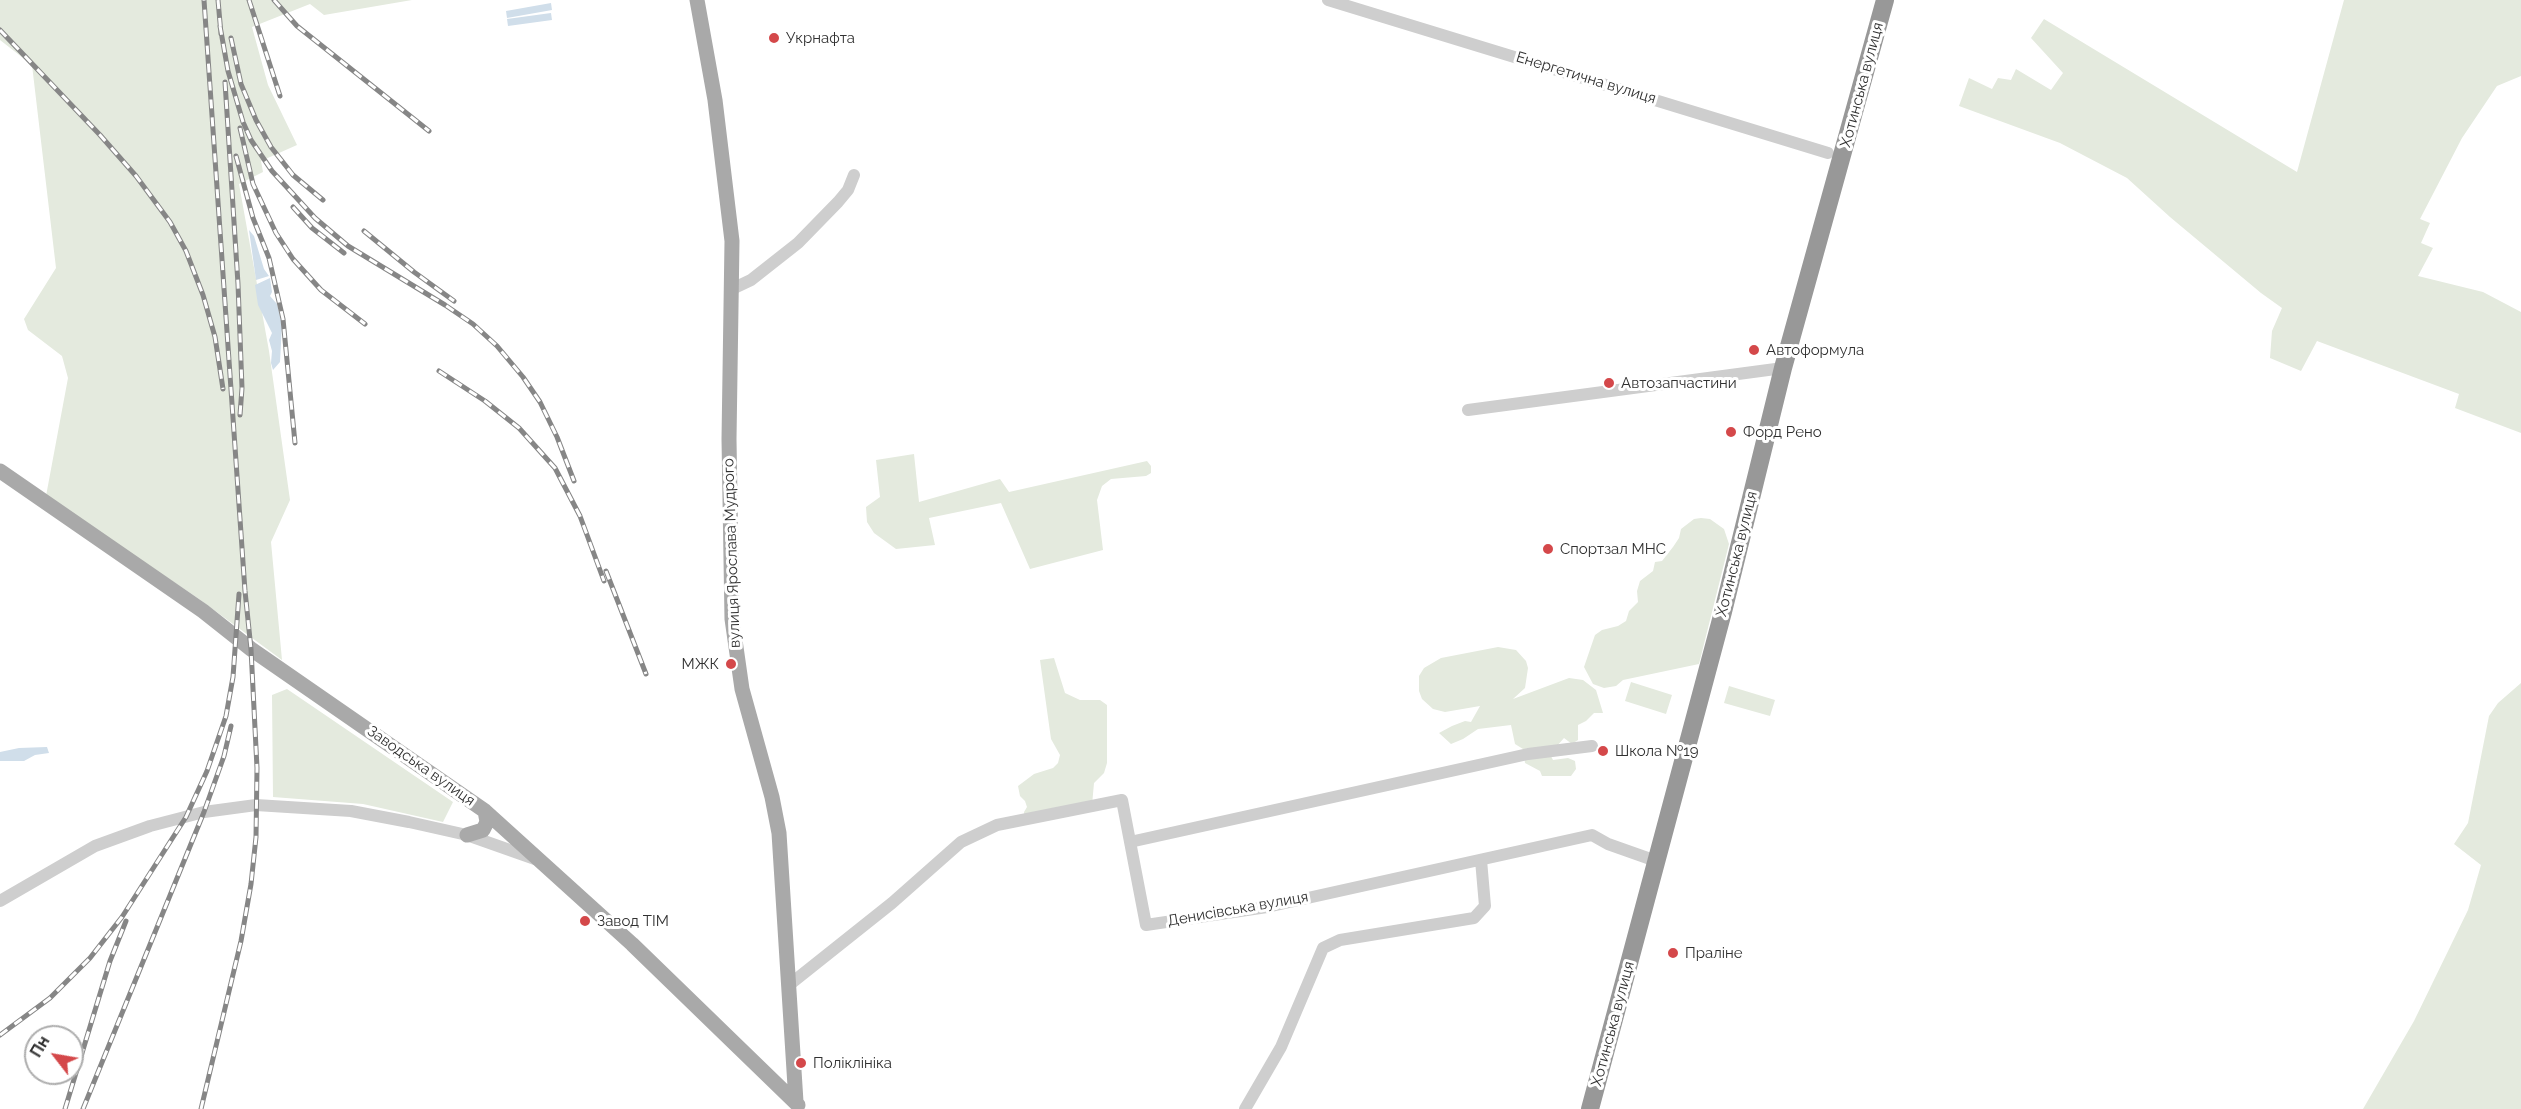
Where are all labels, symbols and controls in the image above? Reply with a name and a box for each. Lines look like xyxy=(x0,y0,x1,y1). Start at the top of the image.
street label: Хотинська вулиця xyxy=(1837,21,1887,149)
place label: Укрнафта xyxy=(786,29,855,47)
marker: Укрнафта xyxy=(767,31,781,45)
street label: Енергетична вулиця xyxy=(1514,48,1658,108)
place label: Автоформула xyxy=(1766,341,1864,359)
marker: Автоформула xyxy=(1747,343,1761,357)
place label: Автозапчастини xyxy=(1621,374,1737,392)
marker: Автозапчастини xyxy=(1602,376,1616,390)
place label: Форд Рено xyxy=(1743,423,1822,441)
marker: Форд Рено xyxy=(1724,425,1738,439)
street label: вулиця Ярослава Мудрого xyxy=(720,458,744,648)
street label: Хотинська вулиця xyxy=(1713,489,1761,619)
place label: Спортзал МНС xyxy=(1560,540,1666,558)
marker: Спортзал МНС xyxy=(1541,542,1555,556)
place label: МЖК xyxy=(682,655,719,673)
marker: МЖК xyxy=(724,657,738,671)
street label: Заводська вулиця xyxy=(364,722,478,810)
place label: Школа №19 xyxy=(1615,742,1698,760)
marker: Школа №19 xyxy=(1596,744,1610,758)
street label: Денисівська вулиця xyxy=(1166,888,1310,930)
place label: Завод ТІМ xyxy=(597,912,669,930)
marker: Завод ТІМ xyxy=(578,914,592,928)
place label: Праліне xyxy=(1685,944,1742,962)
marker: Праліне xyxy=(1666,946,1680,960)
street label: Хотинська вулиця xyxy=(1588,960,1638,1088)
north arrow xyxy=(24,1025,84,1085)
text: Пн xyxy=(26,1032,53,1061)
place label: Поліклініка xyxy=(813,1054,892,1072)
marker: Поліклініка xyxy=(794,1056,808,1070)

